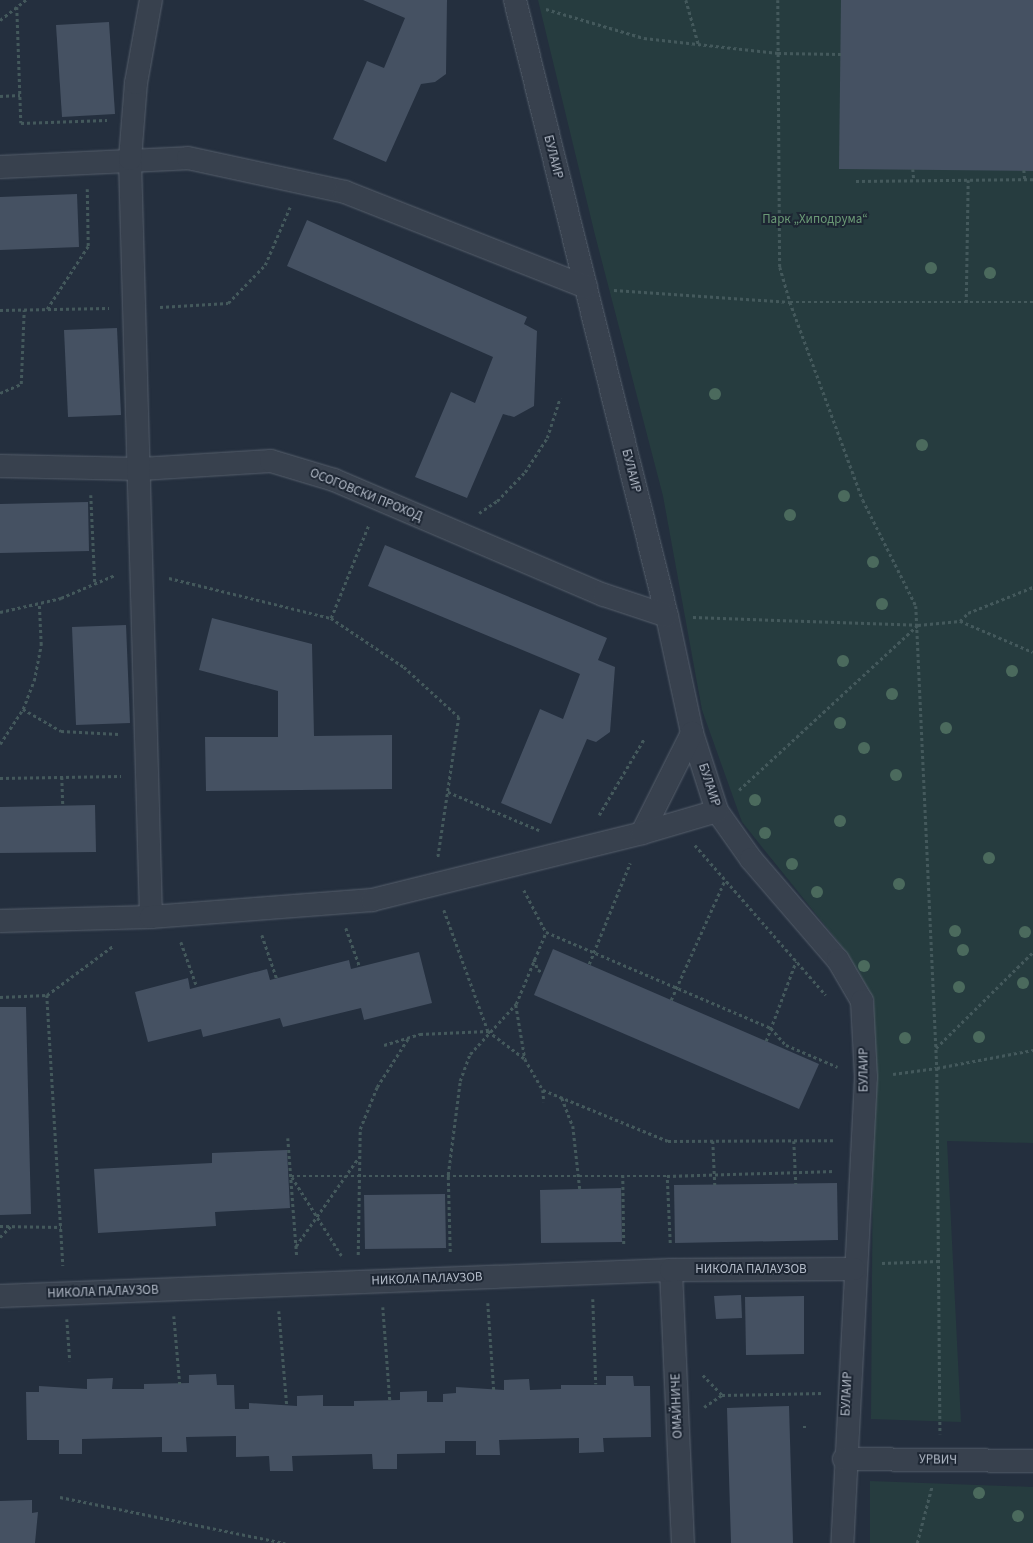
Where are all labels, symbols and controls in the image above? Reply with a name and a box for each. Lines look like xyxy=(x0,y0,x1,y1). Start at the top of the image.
street label: БУЛАИР xyxy=(540,133,566,181)
park label: Парк „Хиподрума“ xyxy=(762,211,868,227)
street label: БУЛАИР xyxy=(618,447,644,495)
street label: ОСОГОВСКИ ПРОХОД xyxy=(307,465,425,525)
street label: БУЛАИР xyxy=(695,761,723,809)
street label: БУЛАИР xyxy=(856,1048,872,1092)
street label: НИКОЛА ПАЛАУЗОВ xyxy=(695,1261,807,1277)
street label: НИКОЛА ПАЛАУЗОВ xyxy=(371,1269,483,1289)
street label: НИКОЛА ПАЛАУЗОВ xyxy=(47,1282,159,1302)
street label: БУЛАИР xyxy=(838,1371,856,1417)
street label: ОМАЙНИЧЕ xyxy=(668,1373,686,1439)
street label: УРВИЧ xyxy=(919,1452,957,1468)

